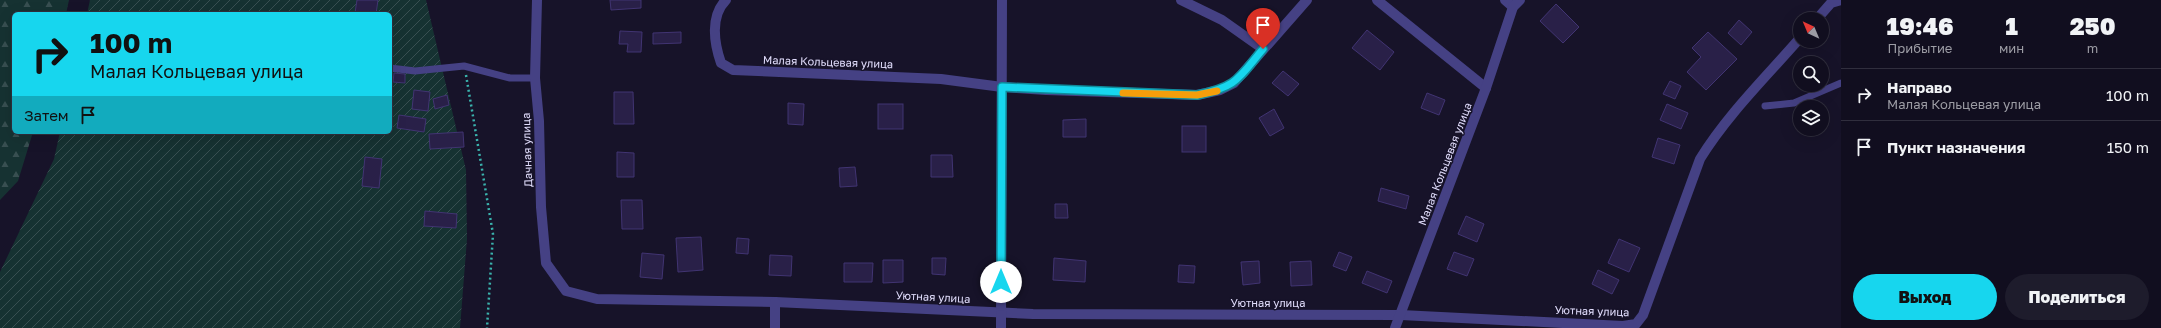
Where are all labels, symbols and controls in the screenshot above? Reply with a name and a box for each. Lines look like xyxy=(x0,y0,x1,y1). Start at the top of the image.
pin xyxy=(1246,8,1280,49)
text: 19:46 xyxy=(1886,11,1954,40)
text: 1 xyxy=(2005,11,2018,40)
text: 250 xyxy=(2070,11,2116,40)
north arrow xyxy=(1793,12,1829,48)
map controls xyxy=(1793,12,1829,136)
icon: arrive xyxy=(1252,14,1274,36)
text: 100 m xyxy=(90,26,172,59)
icon: right xyxy=(24,28,76,80)
text: Прибытие xyxy=(1888,40,1952,56)
text: мин xyxy=(1999,40,2024,56)
text: m xyxy=(2087,40,2098,56)
street label: Малая Кольцевая улица xyxy=(763,53,893,70)
button: search xyxy=(1793,56,1829,92)
text: Малая Кольцевая улица xyxy=(90,60,303,82)
text: Направо xyxy=(1887,78,1952,96)
icon: right xyxy=(1853,84,1875,106)
text: 100 m xyxy=(2106,86,2149,104)
text: Малая Кольцевая улица xyxy=(1887,96,2041,112)
button: layers xyxy=(1793,100,1829,136)
street label: Малая Кольцевая улица xyxy=(1415,101,1474,227)
icon: arrive xyxy=(77,104,99,126)
text: Затем xyxy=(24,106,69,124)
street label: Дачная улица xyxy=(519,113,534,187)
icon: arrive xyxy=(1853,136,1875,158)
text: Пункт назначения xyxy=(1887,138,2025,156)
text: 150 m xyxy=(2107,138,2149,156)
position arrow xyxy=(980,261,1022,303)
button: Выход xyxy=(1853,274,1997,320)
button: Поделиться xyxy=(2005,274,2149,320)
street label: Уютная улица xyxy=(895,288,971,305)
street label: Уютная улица xyxy=(1231,296,1305,309)
street label: Уютная улица xyxy=(1554,303,1630,318)

